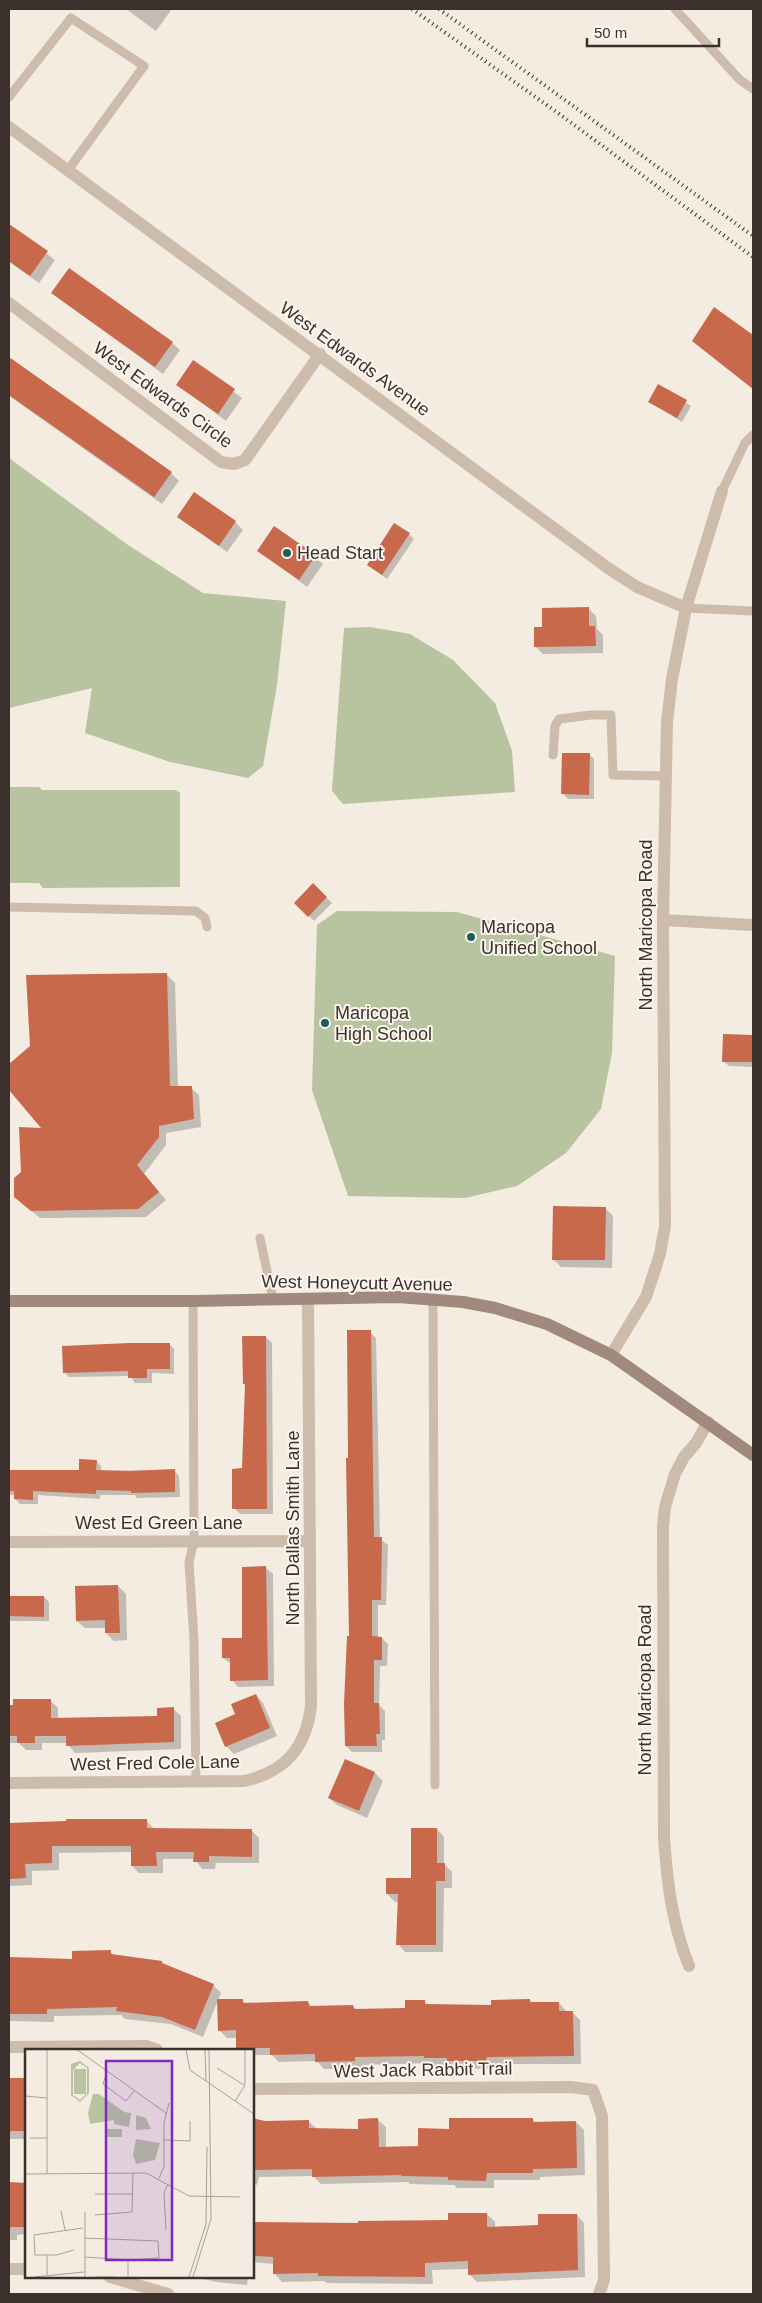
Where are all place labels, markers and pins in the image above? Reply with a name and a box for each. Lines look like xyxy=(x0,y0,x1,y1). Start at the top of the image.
place label: Head Start xyxy=(297,543,383,563)
marker: Head Start xyxy=(281,547,293,559)
place label: Maricopa Unified School xyxy=(481,917,597,958)
marker: Maricopa Unified School xyxy=(465,931,477,943)
place label: Maricopa High School xyxy=(335,1003,432,1044)
marker: Maricopa High School xyxy=(319,1017,331,1029)

